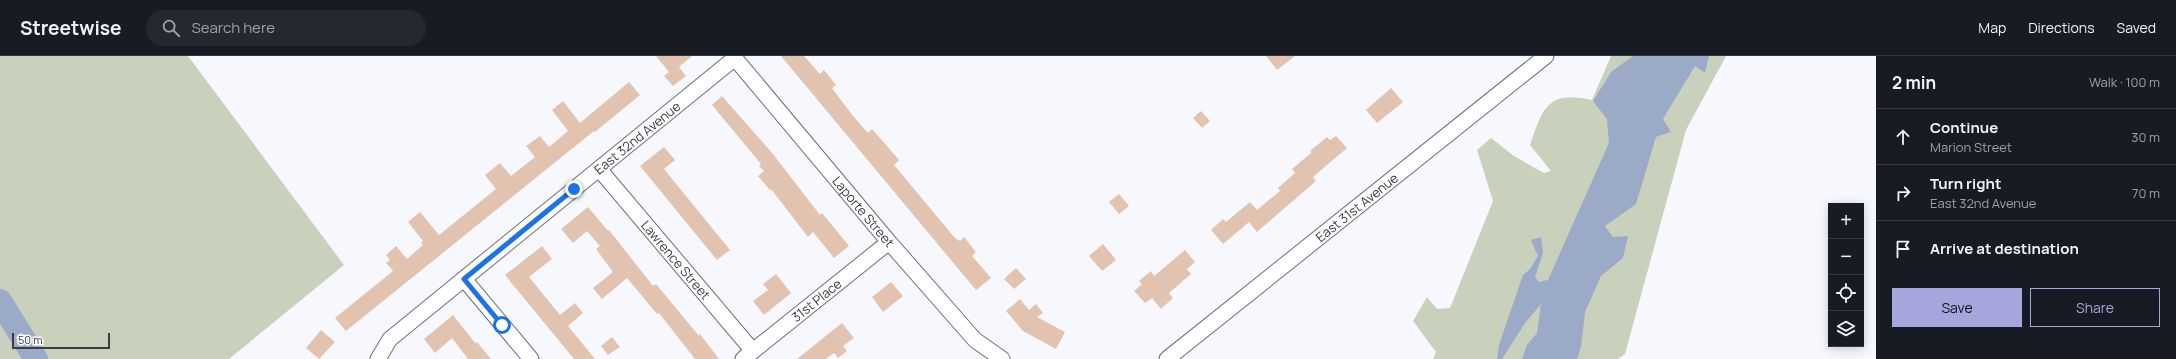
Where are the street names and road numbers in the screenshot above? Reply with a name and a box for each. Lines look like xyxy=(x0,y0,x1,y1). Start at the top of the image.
street label: East 32nd Avenue xyxy=(590,97,684,178)
street label: East 31st Avenue xyxy=(1312,169,1402,246)
street label: Laporte Street xyxy=(828,172,898,251)
street label: Lawrence Street xyxy=(637,216,715,303)
street label: 31st Place xyxy=(787,274,846,326)

